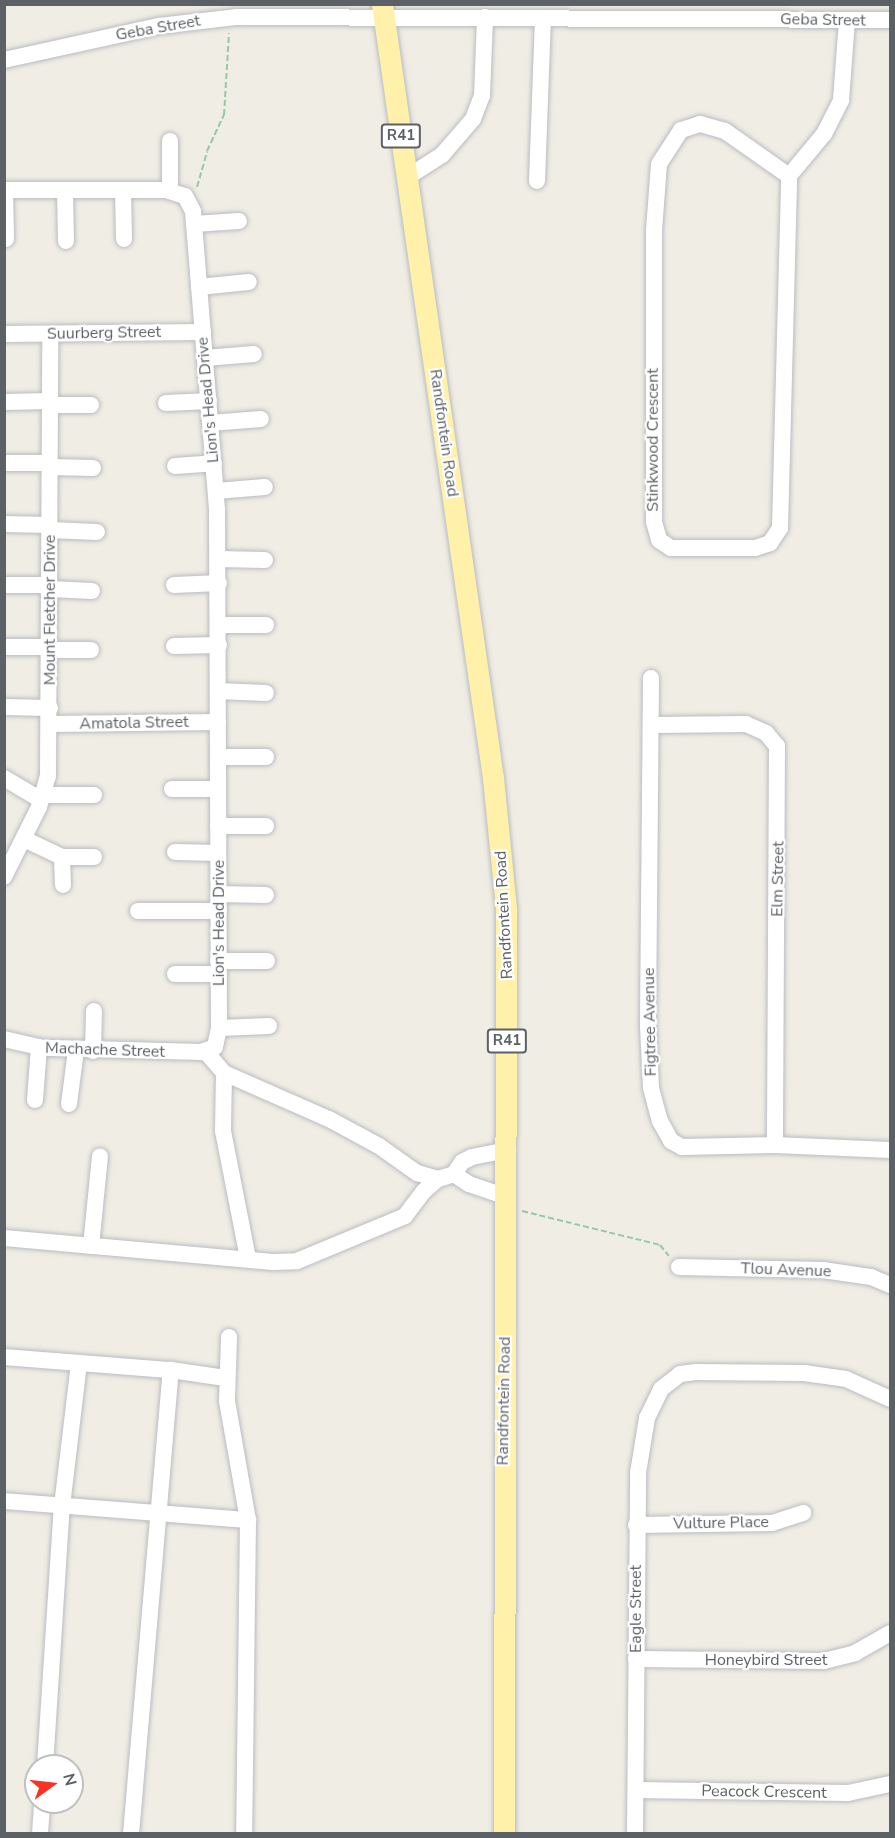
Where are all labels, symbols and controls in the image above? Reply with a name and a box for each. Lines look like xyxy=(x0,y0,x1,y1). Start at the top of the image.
street label: Geba Street xyxy=(780,10,866,30)
street label: Geba Street xyxy=(114,11,202,45)
road number: R41 xyxy=(380,124,422,148)
street label: Suurberg Street xyxy=(47,322,161,344)
street label: Lion's Head Drive xyxy=(193,336,223,464)
street label: Randfontein Road xyxy=(426,368,462,498)
street label: Stinkwood Crescent xyxy=(643,368,663,512)
street label: Mount Fletcher Drive xyxy=(40,535,60,685)
street label: Amatola Street xyxy=(79,712,189,734)
street label: Elm Street xyxy=(768,841,788,917)
street label: Randfontein Road xyxy=(491,850,517,980)
street label: Lion's Head Drive xyxy=(209,860,229,986)
street label: Figtree Avenue xyxy=(639,968,661,1076)
road number: R41 xyxy=(486,1029,528,1053)
street label: Machache Street xyxy=(45,1038,165,1062)
street label: Tlou Avenue xyxy=(740,1259,832,1281)
street label: Randfontein Road xyxy=(493,1336,515,1466)
street label: Vulture Place xyxy=(673,1513,769,1533)
street label: Eagle Street xyxy=(626,1565,646,1653)
street label: Honeybird Street xyxy=(705,1650,827,1670)
north arrow xyxy=(24,1754,84,1814)
text: N xyxy=(57,1771,82,1788)
street label: Peacock Crescent xyxy=(701,1781,827,1803)

